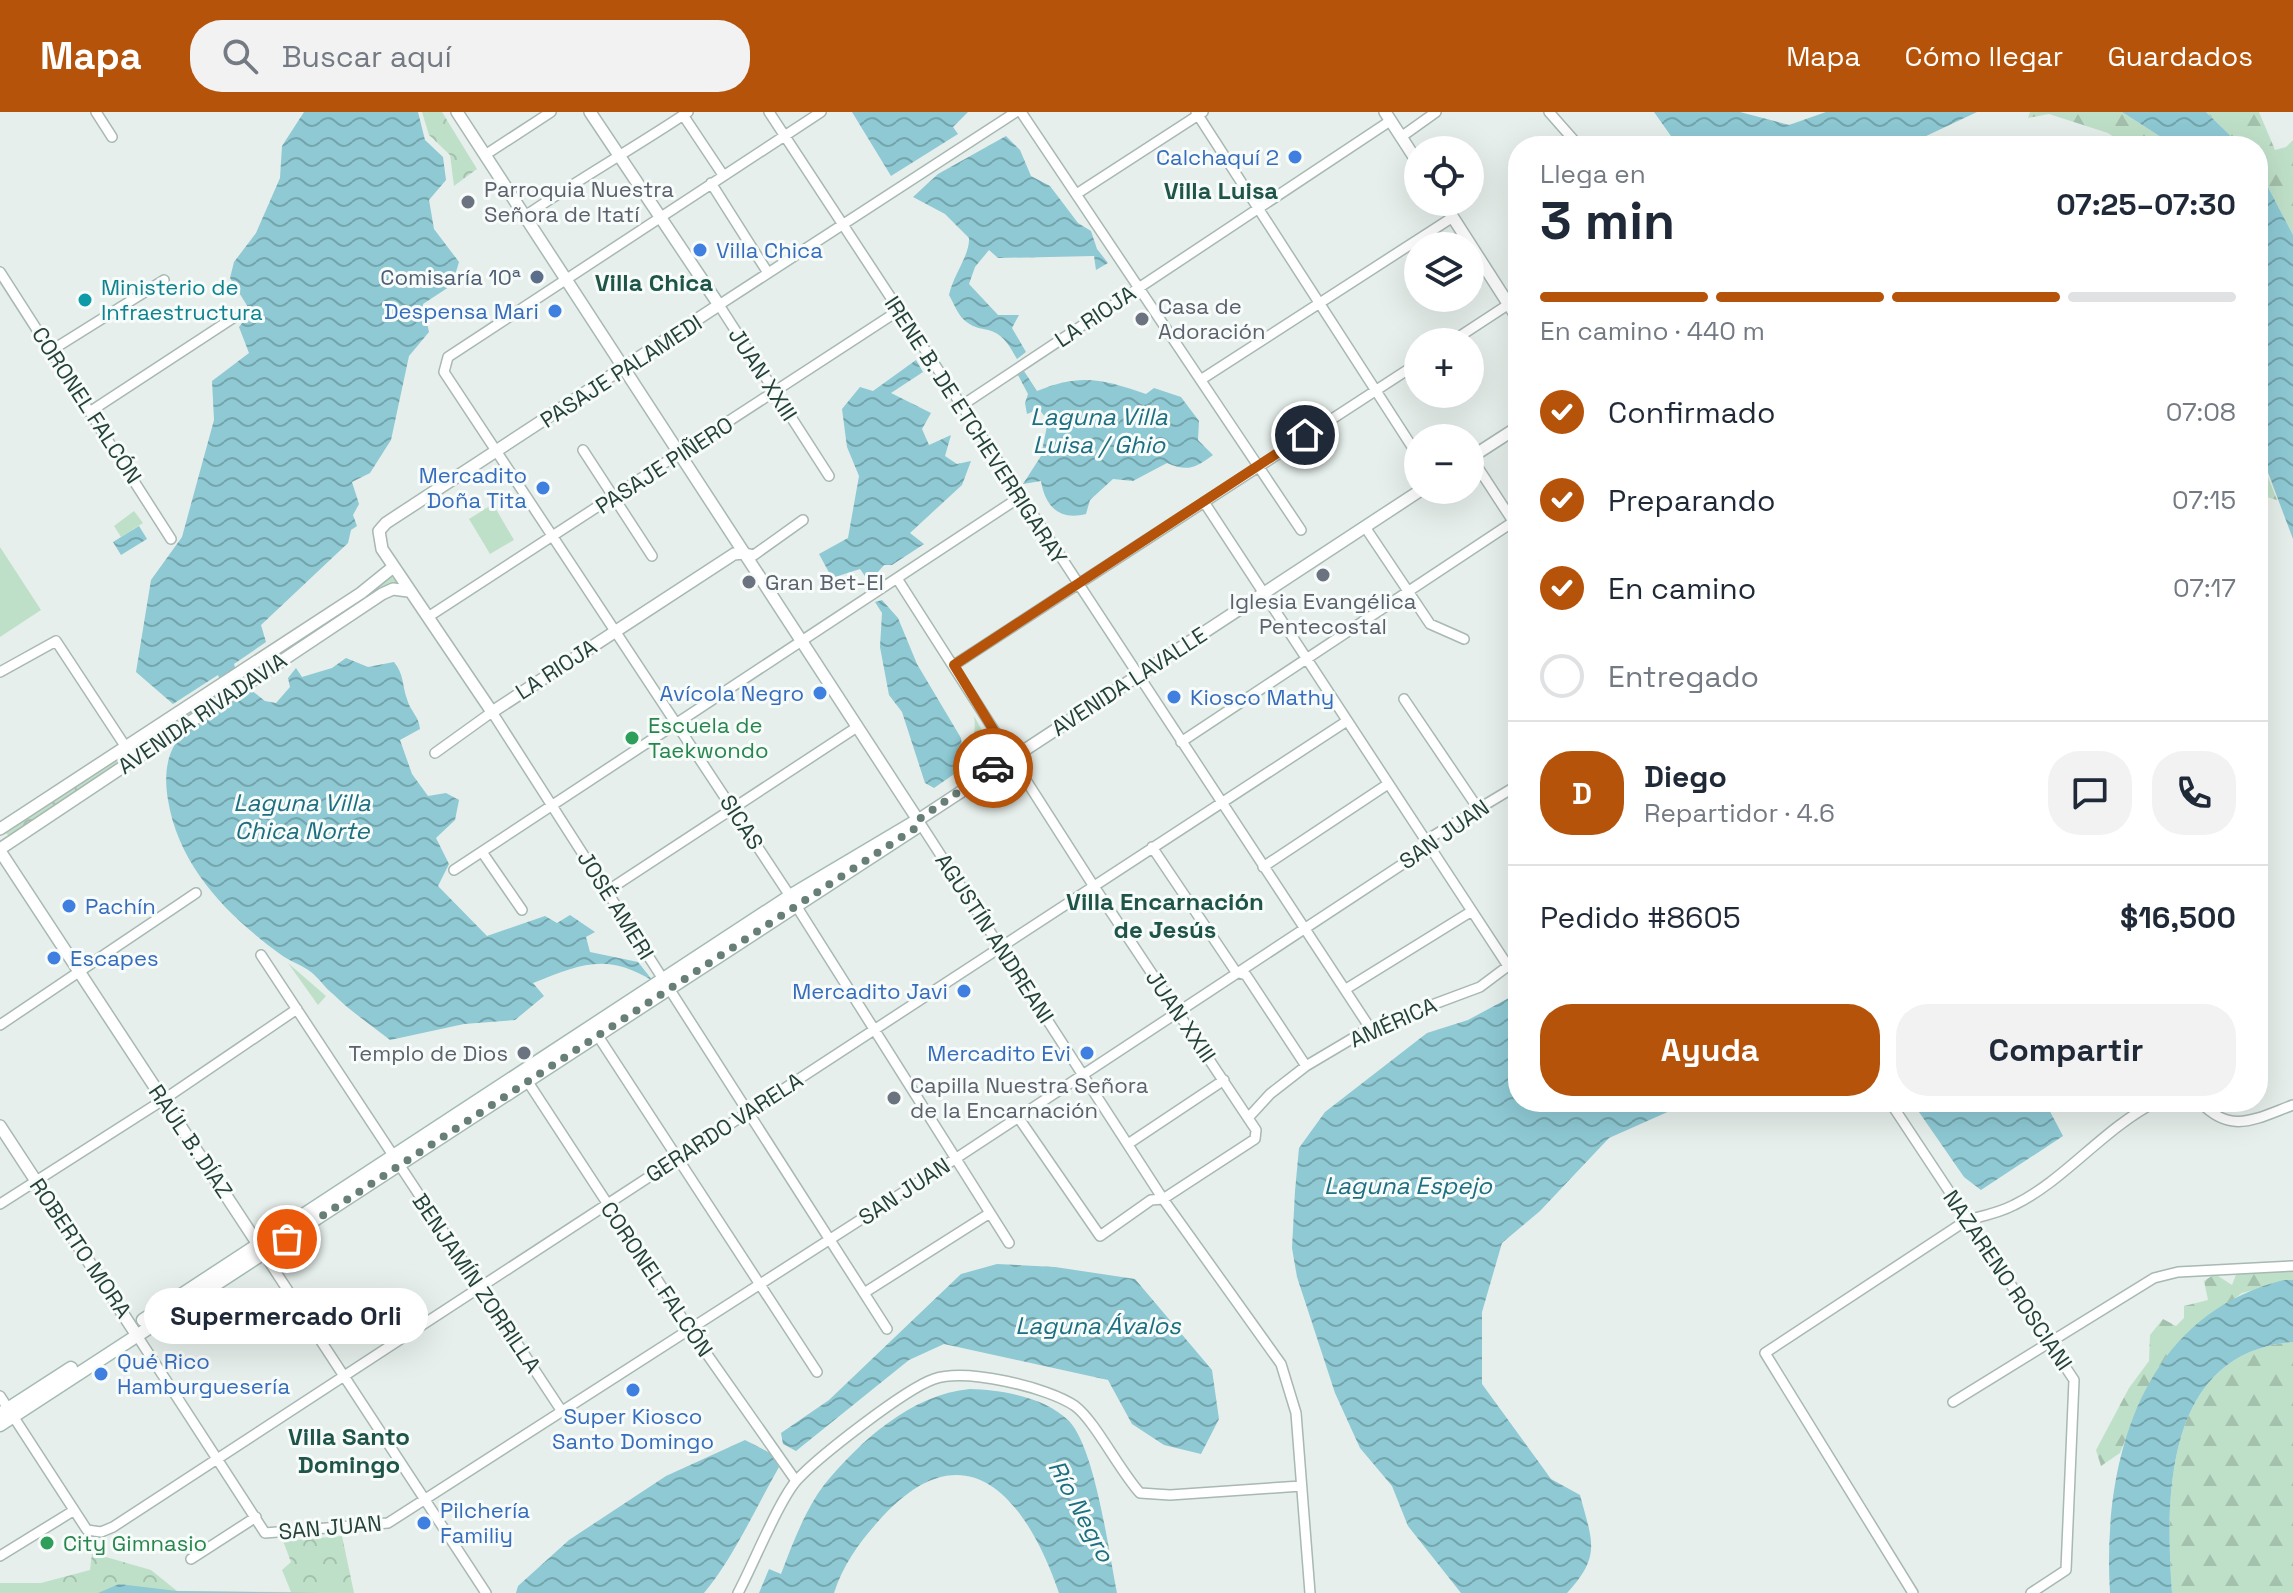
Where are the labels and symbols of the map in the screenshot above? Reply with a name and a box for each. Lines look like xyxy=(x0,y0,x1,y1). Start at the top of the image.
place label: Calchaquí 2 xyxy=(1156,143,1279,171)
marker: Calchaquí 2 xyxy=(1286,148,1304,166)
place label: Parroquia Nuestra Señora de Itatí xyxy=(484,175,674,228)
district label: Villa Luisa xyxy=(1164,175,1278,206)
marker: Parroquia Nuestra Señora de Itatí xyxy=(459,193,477,211)
place label: Villa Chica xyxy=(716,236,823,264)
marker: Villa Chica xyxy=(691,241,709,259)
place label: Comisaría 10ª xyxy=(380,263,521,291)
district label: Villa Chica xyxy=(595,267,713,298)
marker: Comisaría 10ª xyxy=(528,268,546,286)
place label: Ministerio de Infraestructura xyxy=(101,273,263,326)
street label: LA RIOJA xyxy=(1049,279,1141,353)
street label: IRENE B. DE ETCHEVERRIGARAY xyxy=(879,290,1074,570)
marker: Ministerio de Infraestructura xyxy=(76,291,94,309)
place label: Casa de Adoración xyxy=(1158,292,1266,345)
place label: Despensa Mari xyxy=(384,297,539,325)
marker: Despensa Mari xyxy=(546,302,564,320)
street label: PASAJE PALAMEDI xyxy=(535,308,707,434)
marker: Casa de Adoración xyxy=(1133,310,1151,328)
street label: CORONEL FALCÓN xyxy=(26,321,148,489)
street label: JUAN XXIII xyxy=(722,322,804,426)
water label: Laguna Villa Luisa / Ghio xyxy=(1030,401,1168,460)
pin xyxy=(1271,401,1339,469)
street label: PASAJE PIÑERO xyxy=(590,410,738,520)
place label: Mercadito Doña Tita xyxy=(419,461,527,514)
marker: Mercadito Doña Tita xyxy=(534,479,552,497)
marker: Iglesia Evangélica Pentecostal xyxy=(1314,566,1332,584)
place label: Gran Bet-El xyxy=(765,568,884,596)
marker: Gran Bet-El xyxy=(740,573,758,591)
place label: Iglesia Evangélica Pentecostal xyxy=(1230,587,1417,640)
street label: AVENIDA LAVALLE xyxy=(1046,620,1212,742)
street label: LA RIOJA xyxy=(510,632,602,706)
street label: AVENIDA RIVADAVIA xyxy=(112,646,292,780)
place label: Avícola Negro xyxy=(660,679,804,707)
place label: Kiosco Mathy xyxy=(1190,683,1334,711)
marker: Avícola Negro xyxy=(811,684,829,702)
marker: Kiosco Mathy xyxy=(1165,688,1183,706)
place label: Escuela de Taekwondo xyxy=(648,711,768,764)
courier xyxy=(953,728,1033,808)
marker: Escuela de Taekwondo xyxy=(623,729,641,747)
water label: Laguna Villa Chica Norte xyxy=(233,787,371,846)
street label: SICAS xyxy=(714,789,770,855)
street label: SAN JUAN xyxy=(1394,793,1494,875)
street label: JOSÉ AMERI xyxy=(571,845,661,965)
street label: AGUSTÍN ANDREANI xyxy=(930,848,1060,1028)
district label: Villa Encarnación de Jesús xyxy=(1066,886,1264,945)
place label: Pachín xyxy=(85,892,156,920)
marker: Pachín xyxy=(60,897,78,915)
place label: Escapes xyxy=(70,944,159,972)
marker: Escapes xyxy=(45,949,63,967)
street label: JUAN XXIII xyxy=(1140,964,1222,1068)
place label: Mercadito Javi xyxy=(792,977,948,1005)
marker: Mercadito Javi xyxy=(955,982,973,1000)
street label: AMÉRICA xyxy=(1345,990,1441,1054)
place label: Templo de Dios xyxy=(349,1039,508,1067)
place label: Mercadito Evi xyxy=(927,1039,1071,1067)
marker: Templo de Dios xyxy=(515,1044,533,1062)
marker: Mercadito Evi xyxy=(1078,1044,1096,1062)
street label: GERARDO VARELA xyxy=(640,1066,808,1188)
place label: Capilla Nuestra Señora de la Encarnación xyxy=(910,1071,1149,1124)
street label: RAÚL B. DÍAZ xyxy=(143,1079,239,1203)
marker: Capilla Nuestra Señora de la Encarnación xyxy=(885,1089,903,1107)
street label: SAN JUAN xyxy=(853,1151,955,1231)
water label: Laguna Espejo xyxy=(1324,1170,1493,1201)
street label: ROBERTO MORA xyxy=(24,1173,138,1323)
street label: NAZARENO ROSCIANI xyxy=(1937,1184,2079,1376)
street label: BENJAMÍN ZORRILLA xyxy=(407,1188,548,1378)
street label: CORONEL FALCÓN xyxy=(595,1196,719,1362)
pin xyxy=(253,1205,321,1273)
callout: Supermercado Orli xyxy=(145,1287,429,1343)
water label: Laguna Ávalos xyxy=(1015,1310,1182,1341)
place label: Qué Rico Hamburguesería xyxy=(117,1347,290,1400)
marker: Qué Rico Hamburguesería xyxy=(92,1365,110,1383)
marker: Super Kiosco Santo Domingo xyxy=(624,1381,642,1399)
place label: Super Kiosco Santo Domingo xyxy=(552,1402,714,1455)
district label: Villa Santo Domingo xyxy=(288,1421,410,1480)
water label: Río Negro xyxy=(1042,1454,1122,1568)
place label: Pilchería Familiy xyxy=(440,1496,530,1549)
street label: SAN JUAN xyxy=(277,1509,383,1545)
marker: Pilchería Familiy xyxy=(415,1514,433,1532)
place label: City Gimnasio xyxy=(63,1529,207,1557)
marker: City Gimnasio xyxy=(38,1534,56,1552)

